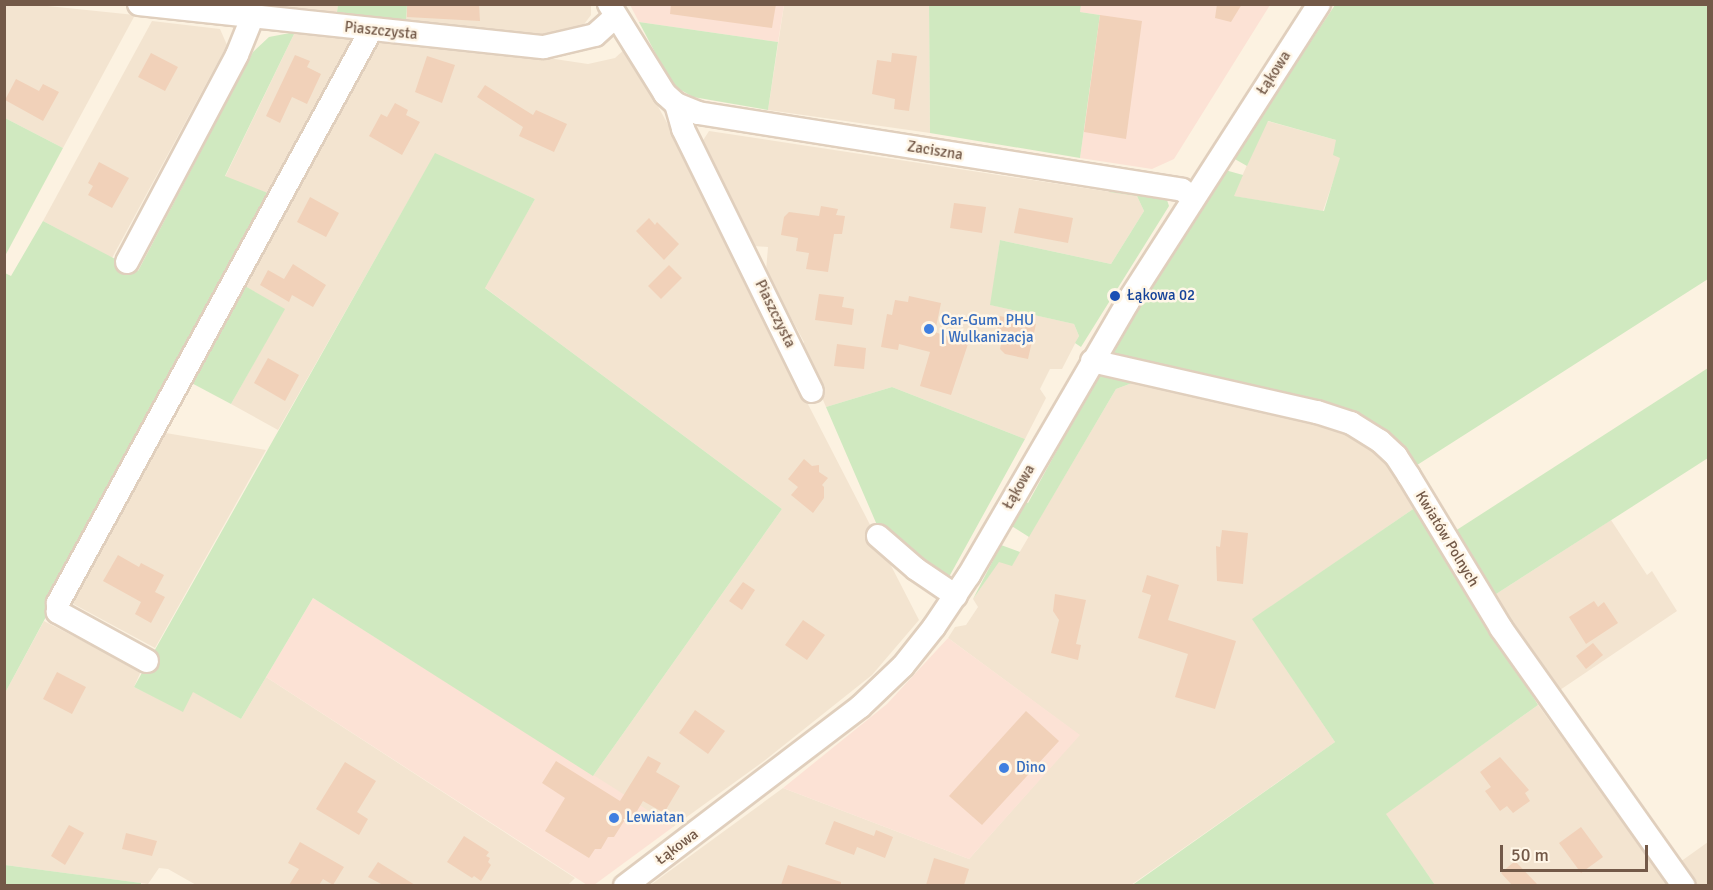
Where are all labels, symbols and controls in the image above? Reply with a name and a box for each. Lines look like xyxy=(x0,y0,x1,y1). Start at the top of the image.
street label: Piaszczysta xyxy=(344,18,418,44)
street label: Łąkowa xyxy=(1253,48,1295,98)
street label: Zaciszna xyxy=(906,138,964,164)
street label: Piaszczysta xyxy=(751,277,799,351)
place label: Łąkowa 02 xyxy=(1127,287,1195,305)
marker: Łąkowa 02 xyxy=(1108,289,1122,303)
place label: Car-Gum. PHU | Wulkanizacja xyxy=(941,311,1034,346)
marker: Car-Gum. PHU | Wulkanizacja xyxy=(922,322,936,336)
street label: Łąkowa xyxy=(999,461,1039,513)
street label: Kwiatów Polnych xyxy=(1411,488,1483,590)
place label: Dino xyxy=(1016,759,1046,777)
marker: Dino xyxy=(997,761,1011,775)
place label: Lewiatan xyxy=(626,809,684,827)
marker: Lewiatan xyxy=(607,811,621,825)
street label: Łąkowa xyxy=(652,825,702,869)
scale bar xyxy=(1503,833,1652,871)
text: 50 m xyxy=(1511,844,1549,866)

